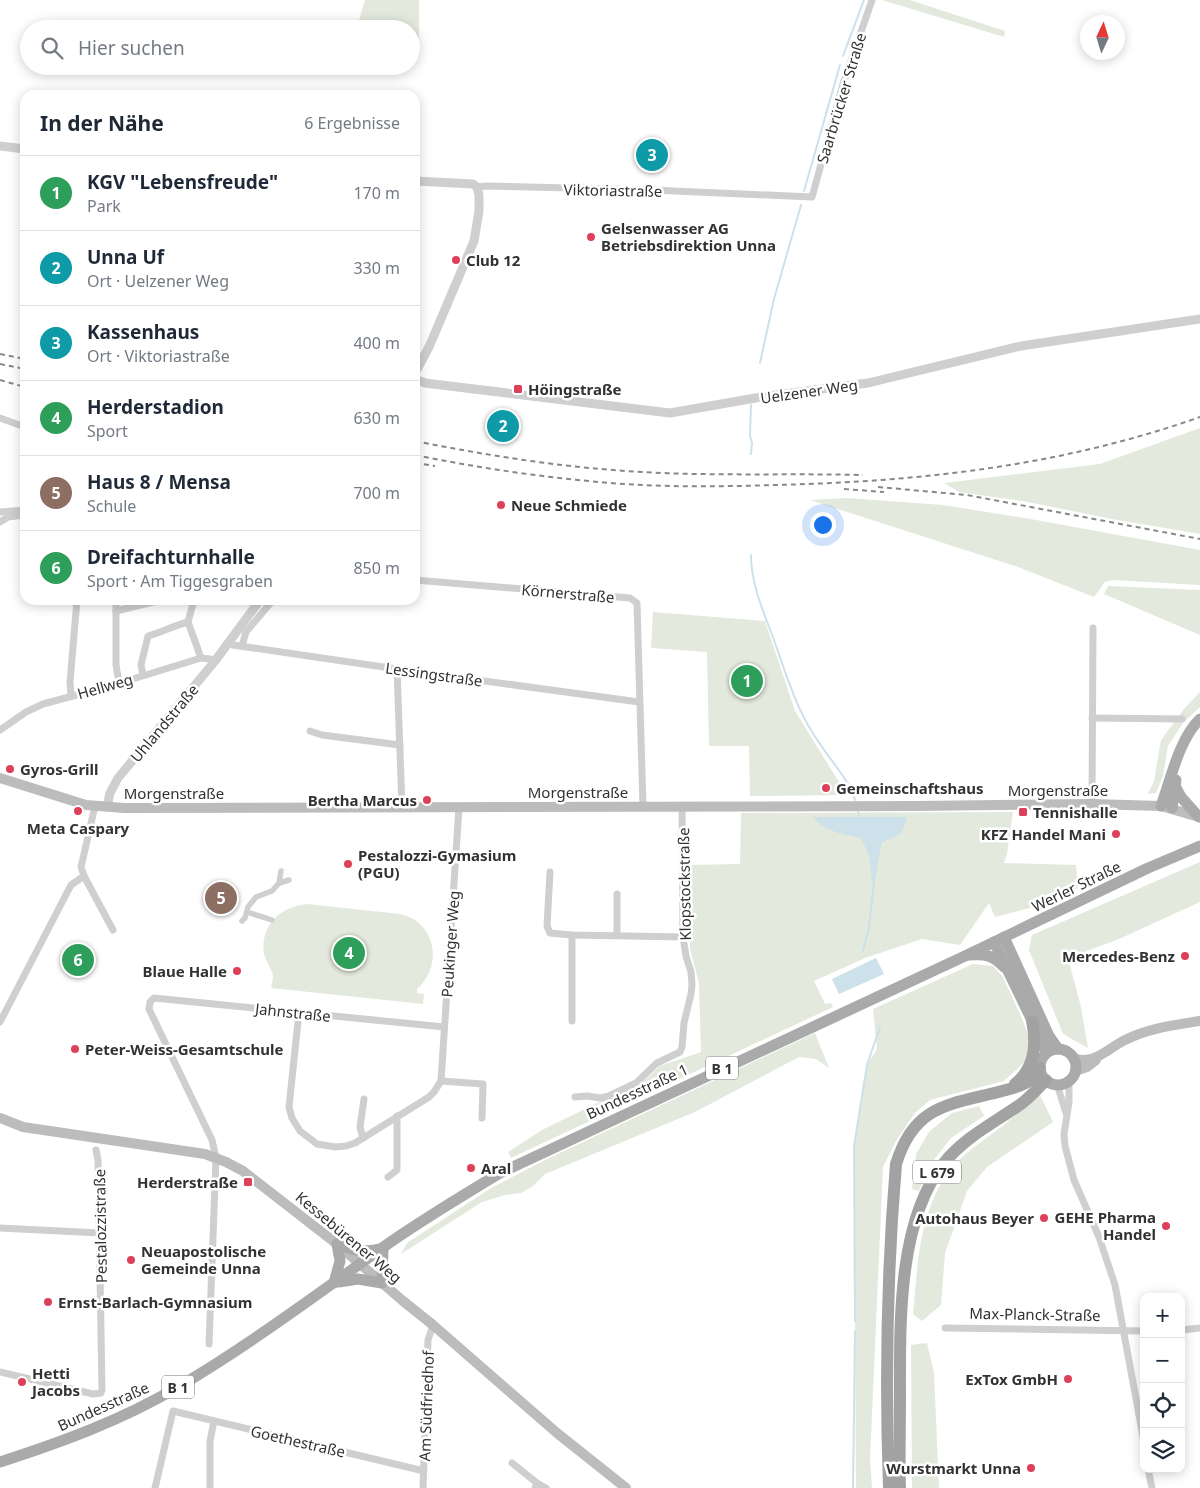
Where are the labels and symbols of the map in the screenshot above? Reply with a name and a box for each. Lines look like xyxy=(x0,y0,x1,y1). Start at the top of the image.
north arrow xyxy=(1080,15,1125,60)
street label: Saarbrücker Straße xyxy=(812,30,870,166)
pin: 3 xyxy=(636,136,668,174)
street label: Viktoriastraße xyxy=(563,179,663,201)
place label: Gelsenwasser AG Betriebsdirektion Unna xyxy=(601,218,776,255)
marker: Gelsenwasser AG Betriebsdirektion Unna xyxy=(585,231,597,243)
place label: Club 12 xyxy=(466,250,521,270)
marker: Club 12 xyxy=(450,254,462,266)
street label: Uelzener Weg xyxy=(759,374,859,408)
place label: Höingstraße xyxy=(528,379,622,399)
marker: Höingstraße xyxy=(512,383,524,395)
pin: 2 xyxy=(487,407,519,445)
place label: Neue Schmiede xyxy=(511,495,627,515)
marker: Neue Schmiede xyxy=(495,499,507,511)
your location xyxy=(810,512,836,538)
street label: Körnerstraße xyxy=(521,579,615,607)
street label: Lessingstraße xyxy=(384,657,484,691)
pin: 1 xyxy=(731,662,763,700)
street label: Hellweg xyxy=(75,669,135,703)
street label: Uhlandstraße xyxy=(126,680,202,766)
place label: Gyros-Grill xyxy=(20,759,99,779)
marker: Gyros-Grill xyxy=(4,763,16,775)
place label: Gemeinschaftshaus xyxy=(836,778,984,798)
street label: Morgenstraße xyxy=(1008,780,1108,800)
street label: Morgenstraße xyxy=(528,782,628,802)
marker: Gemeinschaftshaus xyxy=(820,782,832,794)
street label: Morgenstraße xyxy=(124,783,224,803)
place label: Bertha Marcus xyxy=(308,790,417,810)
marker: Bertha Marcus xyxy=(421,794,433,806)
place label: Tennishalle xyxy=(1033,802,1118,822)
marker: Meta Caspary xyxy=(72,805,84,817)
marker: Tennishalle xyxy=(1017,806,1029,818)
place label: Meta Caspary xyxy=(27,818,130,838)
place label: KFZ Handel Mani xyxy=(981,824,1106,844)
street label: Klopstockstraße xyxy=(673,827,695,941)
marker: KFZ Handel Mani xyxy=(1110,828,1122,840)
place label: Pestalozzi-Gymasium (PGU) xyxy=(358,845,517,882)
street label: Werler Straße xyxy=(1028,856,1124,916)
marker: Pestalozzi-Gymasium (PGU) xyxy=(342,858,354,870)
pin: 5 xyxy=(205,879,237,917)
street label: Peukinger Weg xyxy=(436,890,464,998)
pin: 4 xyxy=(333,934,365,972)
pin: 6 xyxy=(62,941,94,979)
place label: Mercedes-Benz xyxy=(1062,946,1175,966)
marker: Mercedes-Benz xyxy=(1179,950,1191,962)
place label: Blaue Halle xyxy=(143,961,227,981)
marker: Blaue Halle xyxy=(231,965,243,977)
street label: Jahnstraße xyxy=(252,998,332,1026)
place label: Peter-Weiss-Gesamtschule xyxy=(85,1039,283,1059)
marker: Peter-Weiss-Gesamtschule xyxy=(69,1043,81,1055)
road number: B 1 xyxy=(706,1056,738,1080)
street label: Bundesstraße 1 xyxy=(583,1059,691,1123)
place label: Aral xyxy=(481,1158,511,1178)
road number: L 679 xyxy=(913,1160,961,1184)
marker: Aral xyxy=(465,1162,477,1174)
street label: Pestalozzistraße xyxy=(89,1169,111,1283)
place label: Herderstraße xyxy=(137,1172,238,1192)
marker: Herderstraße xyxy=(242,1176,254,1188)
street label: Kessebürener Weg xyxy=(292,1187,406,1287)
place label: GEHE Pharma Handel xyxy=(1055,1207,1156,1244)
place label: Autohaus Beyer xyxy=(915,1208,1034,1228)
marker: Autohaus Beyer xyxy=(1038,1212,1050,1224)
marker: GEHE Pharma Handel xyxy=(1160,1220,1172,1232)
place label: Neuapostolische Gemeinde Unna xyxy=(141,1241,266,1278)
marker: Neuapostolische Gemeinde Unna xyxy=(125,1254,137,1266)
place label: Ernst-Barlach-Gymnasium xyxy=(58,1292,252,1312)
marker: Ernst-Barlach-Gymnasium xyxy=(42,1296,54,1308)
street label: Max-Planck-Straße xyxy=(969,1303,1101,1325)
street label: Am Südfriedhof xyxy=(414,1350,438,1462)
place label: Hetti Jacobs xyxy=(30,1363,80,1400)
place label: ExTox GmbH xyxy=(965,1369,1058,1389)
marker: ExTox GmbH xyxy=(1062,1373,1074,1385)
road number: B 1 xyxy=(162,1375,194,1398)
marker: Hetti Jacobs xyxy=(16,1376,28,1388)
street label: Bundesstraße xyxy=(54,1377,152,1435)
street label: Goethestraße xyxy=(249,1420,347,1462)
place label: Wurstmarkt Unna xyxy=(886,1458,1021,1478)
marker: Wurstmarkt Unna xyxy=(1025,1462,1037,1474)

